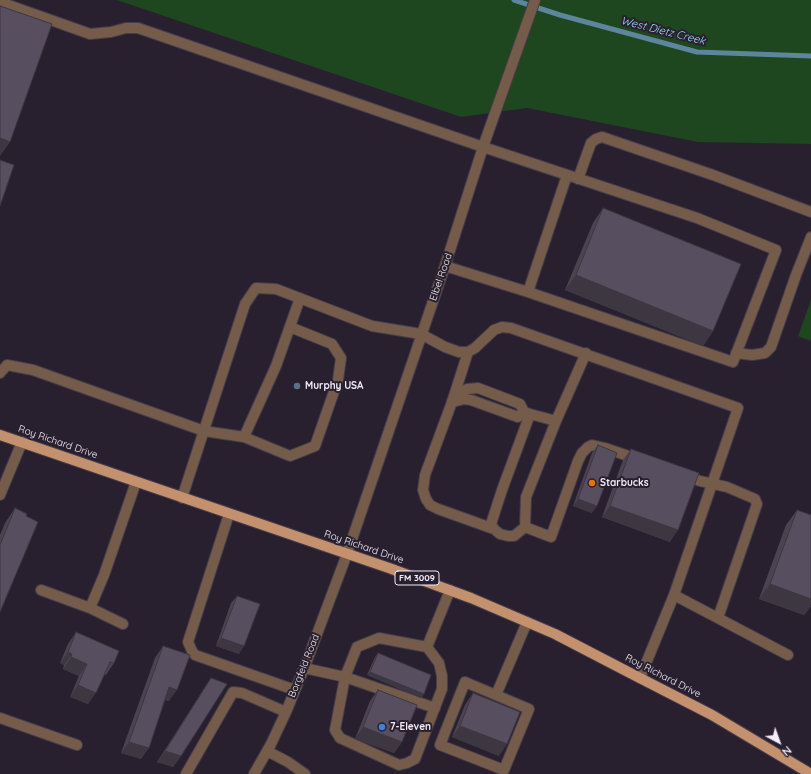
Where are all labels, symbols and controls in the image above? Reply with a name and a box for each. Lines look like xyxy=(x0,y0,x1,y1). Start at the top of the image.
water label: West Dietz Creek xyxy=(619,14,707,48)
street label: Elbel Road xyxy=(427,252,455,302)
place label: Murphy USA xyxy=(305,380,363,392)
marker: Murphy USA xyxy=(292,381,302,391)
street label: Roy Richard Drive xyxy=(17,423,99,461)
place label: Starbucks xyxy=(600,477,648,489)
marker: Starbucks xyxy=(587,478,597,488)
street label: Roy Richard Drive xyxy=(323,528,405,566)
road number: FM 3009 xyxy=(395,571,439,585)
street label: Borgfeld Road xyxy=(286,633,322,699)
street label: Roy Richard Drive xyxy=(623,652,703,700)
place label: 7-Eleven xyxy=(390,721,431,733)
marker: 7-Eleven xyxy=(377,722,387,732)
north arrow xyxy=(759,722,799,762)
text: N xyxy=(779,743,795,759)

